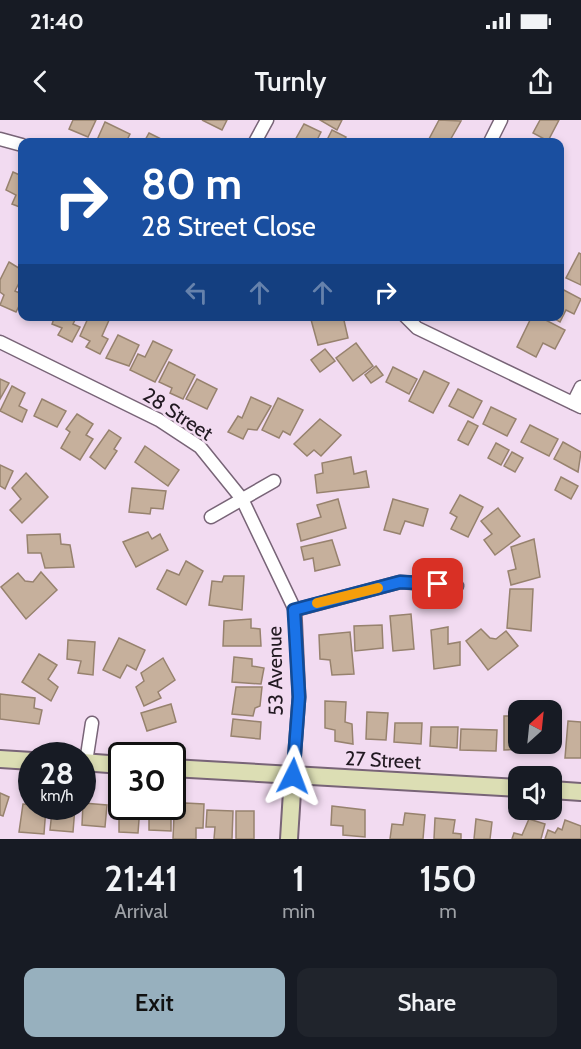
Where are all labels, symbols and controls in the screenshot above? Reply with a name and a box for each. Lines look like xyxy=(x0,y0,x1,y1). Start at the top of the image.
text: 21:40 xyxy=(30,8,84,35)
icon: back xyxy=(24,65,57,98)
text: Turnly xyxy=(255,65,326,98)
icon: share xyxy=(524,65,557,98)
text: 80 m xyxy=(141,158,242,210)
icon: right xyxy=(42,162,120,240)
text: 28 Street Close xyxy=(141,210,316,243)
icon: left xyxy=(180,276,213,309)
icon: ahead xyxy=(243,276,276,309)
icon: ahead xyxy=(306,276,339,309)
icon: right xyxy=(369,276,402,309)
street label: 28 Street xyxy=(139,383,218,446)
pin xyxy=(412,558,463,609)
icon: arrive xyxy=(421,567,454,600)
street label: 53 Avenue xyxy=(262,626,288,716)
north arrow xyxy=(508,700,562,754)
map controls xyxy=(508,700,562,820)
speed limit sign: 30 xyxy=(108,742,186,820)
position arrow xyxy=(261,744,325,808)
street label: 27 Street xyxy=(344,746,422,774)
text: 28 xyxy=(40,755,74,792)
button: sound xyxy=(508,766,562,820)
text: km/h xyxy=(41,787,73,805)
text: 21:41 xyxy=(104,856,178,900)
text: 1 xyxy=(292,856,305,900)
text: 150 xyxy=(419,856,477,900)
text: Arrival xyxy=(114,899,168,923)
text: min xyxy=(282,899,315,923)
text: m xyxy=(439,899,457,923)
button: Exit xyxy=(24,968,285,1037)
button: Share xyxy=(297,968,557,1037)

